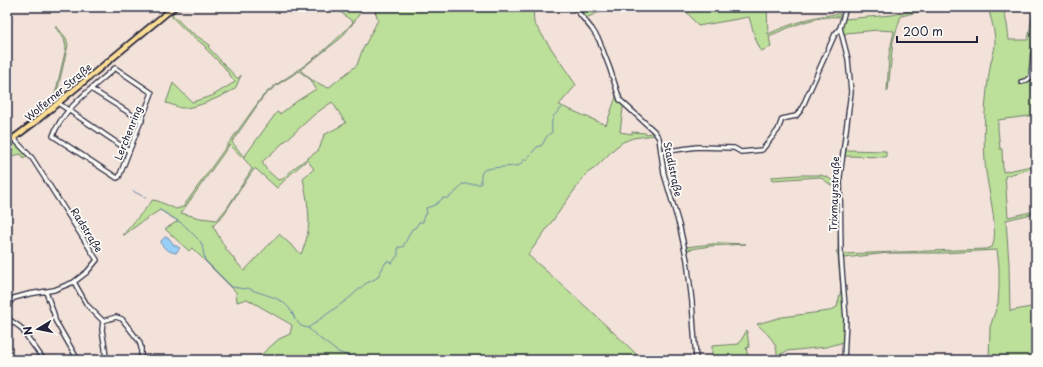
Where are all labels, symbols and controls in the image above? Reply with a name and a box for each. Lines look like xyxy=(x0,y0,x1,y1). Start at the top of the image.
scale bar xyxy=(897,18,977,44)
text: 200 m xyxy=(903,22,943,40)
street label: Wolferner Straße xyxy=(21,59,94,124)
street label: Lerchenring xyxy=(110,103,145,162)
street label: Stadlstraße xyxy=(660,140,687,198)
street label: Trixmayrstraße xyxy=(825,156,843,232)
street label: Radstraße xyxy=(68,205,107,255)
north arrow xyxy=(18,309,58,349)
text: N xyxy=(18,325,37,337)

